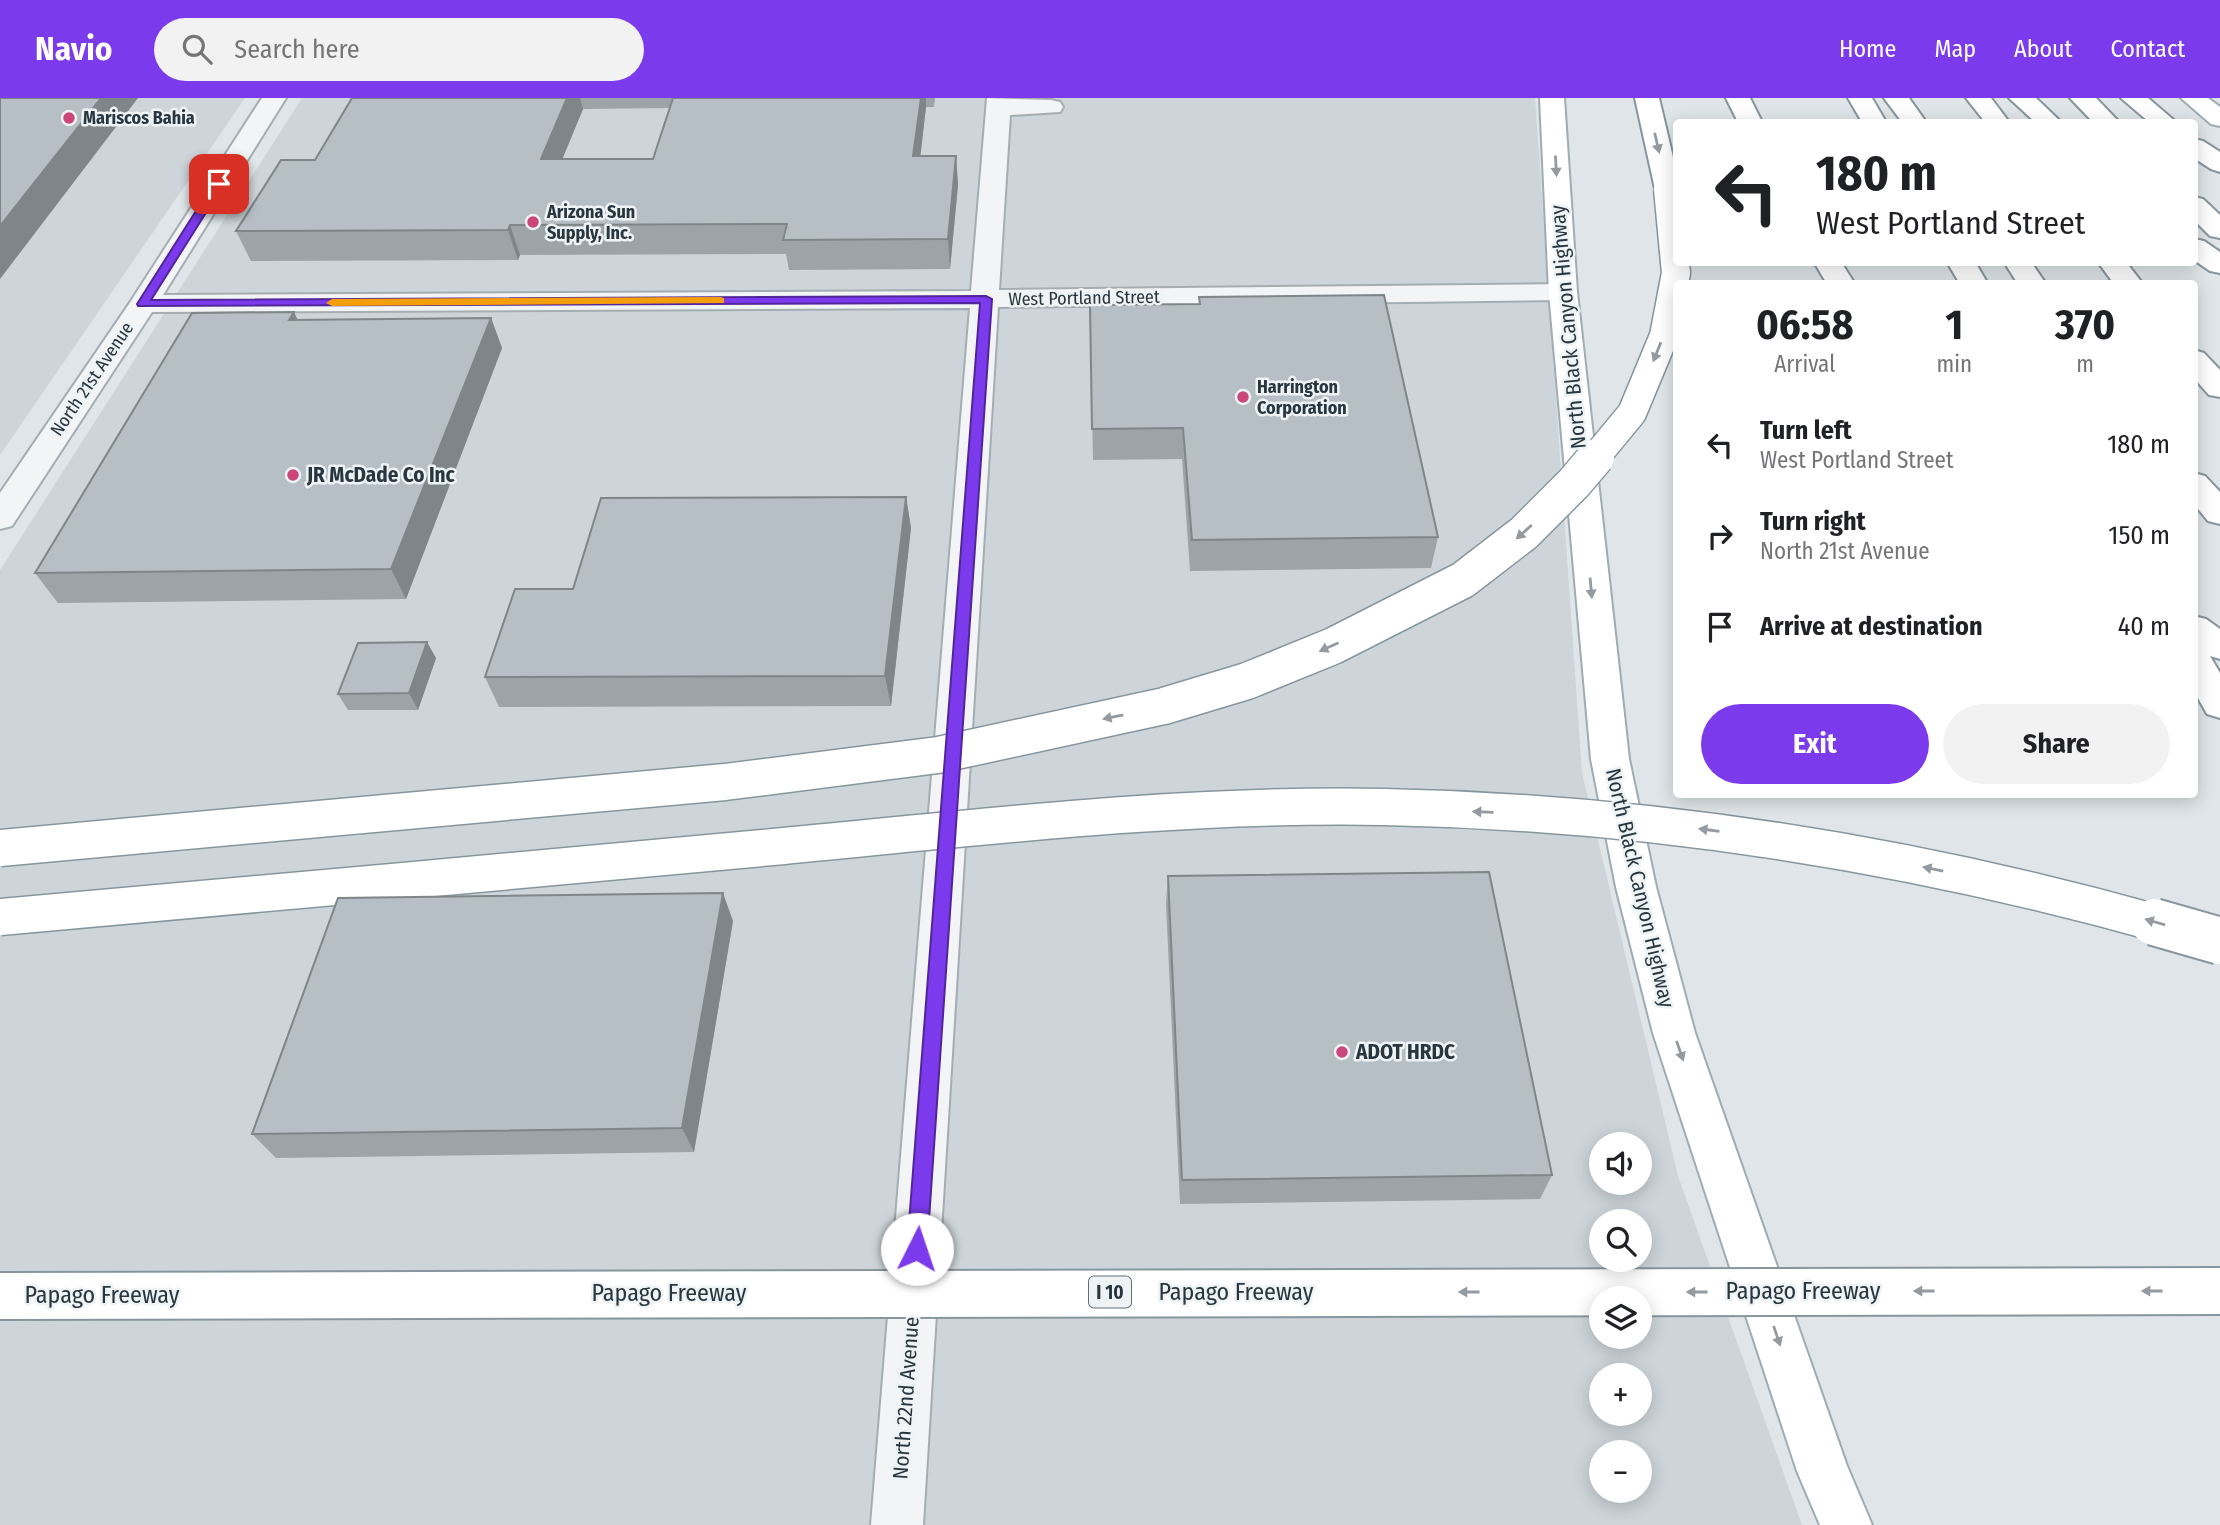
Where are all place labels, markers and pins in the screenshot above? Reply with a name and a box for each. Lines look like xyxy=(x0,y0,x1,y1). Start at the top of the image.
place label: Mariscos Bahia xyxy=(83,107,195,129)
marker: Mariscos Bahia xyxy=(61,110,77,126)
pin xyxy=(189,154,249,214)
place label: Arizona Sun Supply, Inc. xyxy=(546,201,635,244)
marker: Arizona Sun Supply, Inc. xyxy=(525,214,541,230)
place label: Harrington Corporation xyxy=(1257,376,1347,419)
marker: Harrington Corporation xyxy=(1235,389,1251,405)
place label: JR McDade Co Inc xyxy=(306,462,456,488)
marker: JR McDade Co Inc xyxy=(285,467,301,483)
place label: ADOT HRDC xyxy=(1355,1039,1455,1065)
marker: ADOT HRDC xyxy=(1334,1044,1350,1060)

